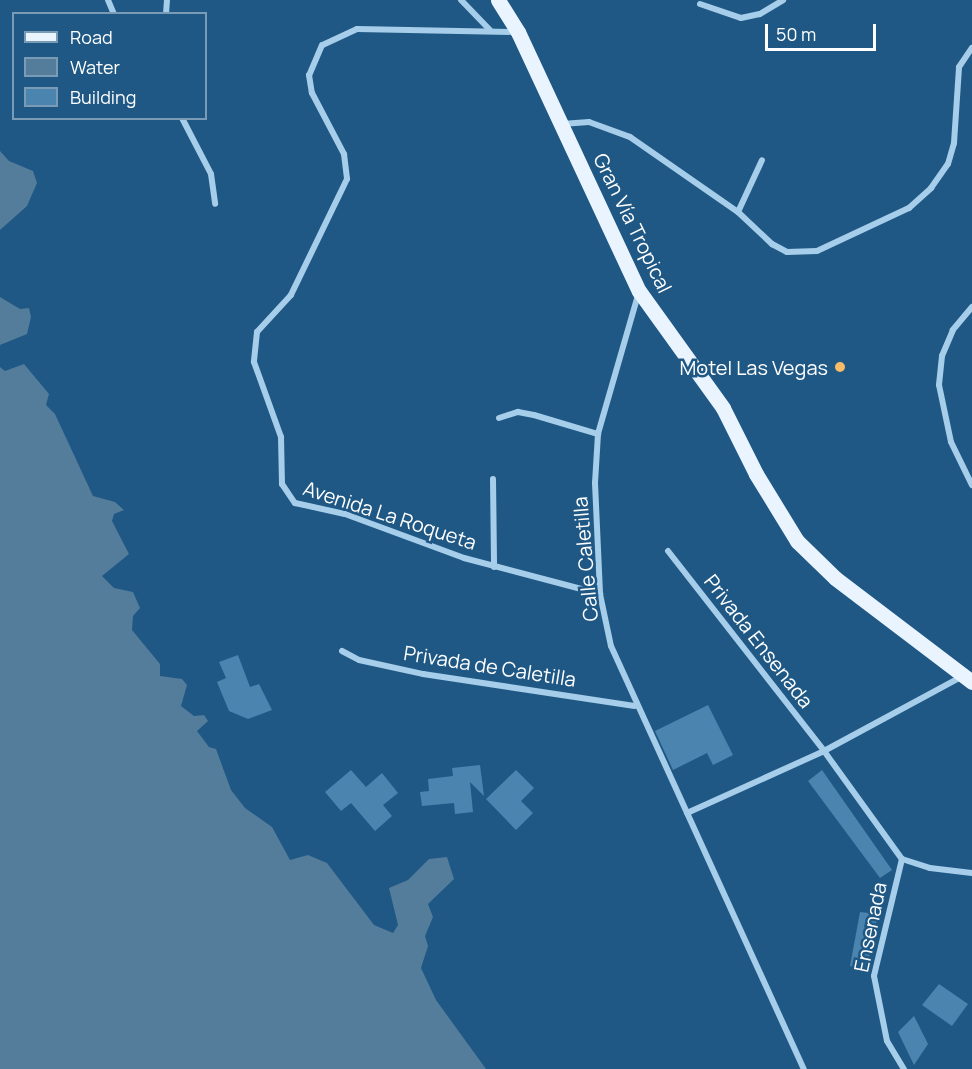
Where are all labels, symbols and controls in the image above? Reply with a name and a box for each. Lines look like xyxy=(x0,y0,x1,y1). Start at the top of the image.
legend xyxy=(12,12,207,120)
scale bar xyxy=(768,12,879,50)
text: 50 m xyxy=(776,22,816,46)
text: Road xyxy=(70,25,113,49)
text: Water xyxy=(70,55,120,79)
text: Building xyxy=(70,85,136,109)
street label: Gran Vía Tropical xyxy=(589,149,677,297)
place label: Motel Las Vegas xyxy=(680,355,828,379)
marker: Motel Las Vegas xyxy=(833,360,847,374)
street label: Avenida La Roqueta xyxy=(300,476,480,554)
street label: Calle Caletilla xyxy=(568,496,602,622)
street label: Privada Ensenada xyxy=(699,570,819,712)
street label: Privada de Caletilla xyxy=(402,641,578,691)
street label: Ensenada xyxy=(849,880,891,974)

